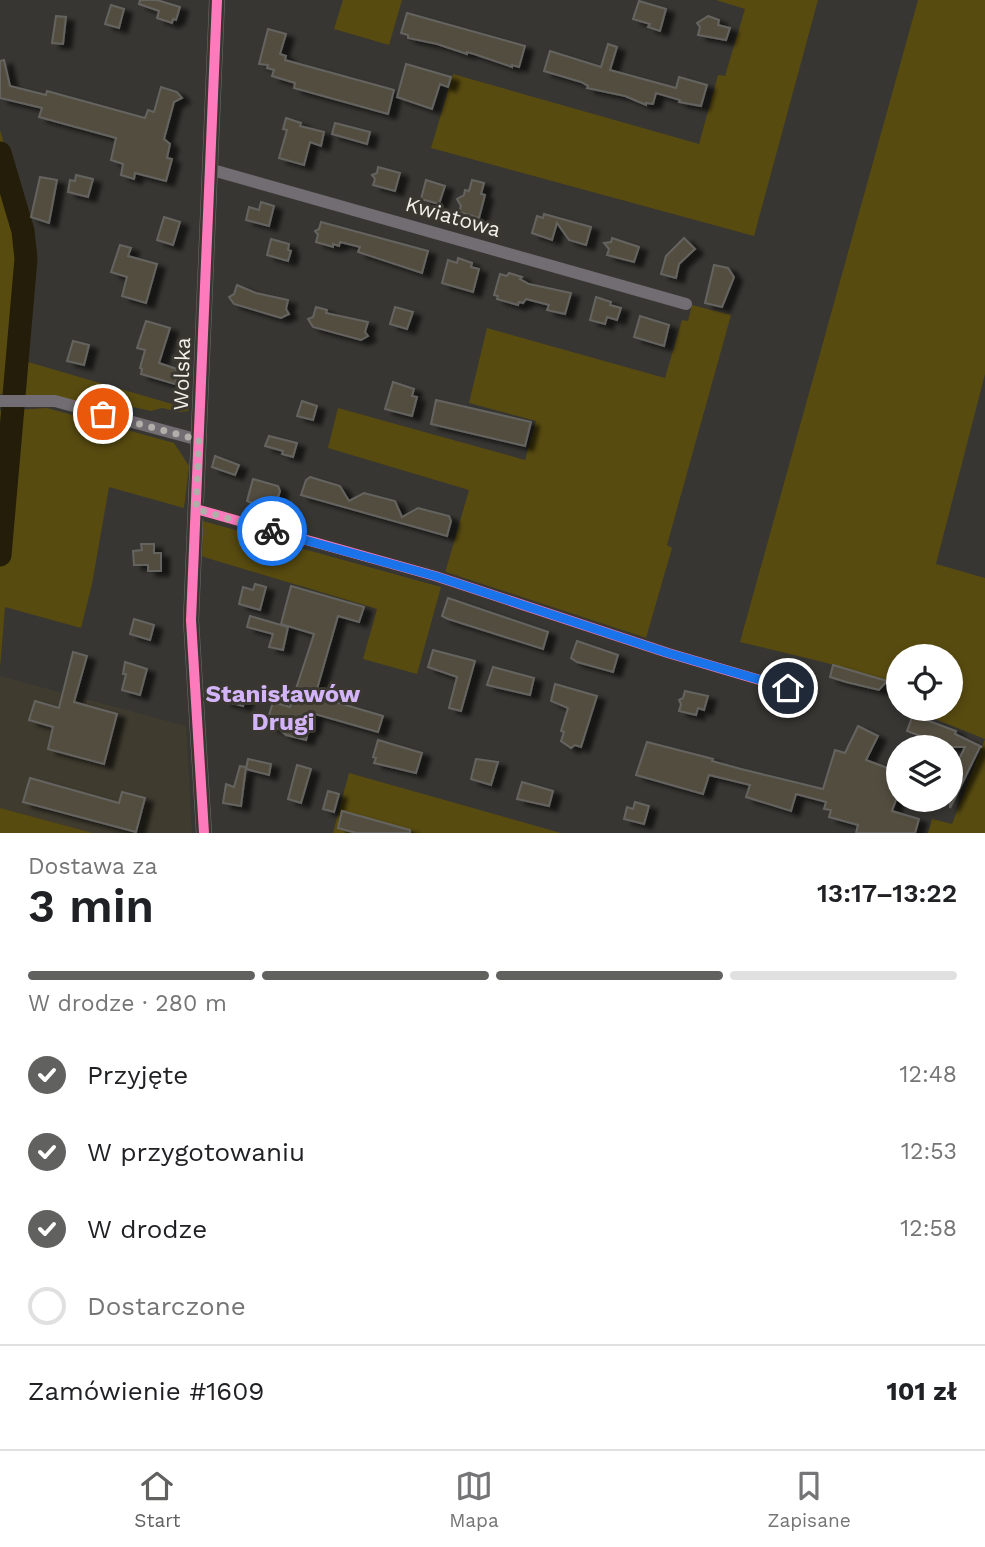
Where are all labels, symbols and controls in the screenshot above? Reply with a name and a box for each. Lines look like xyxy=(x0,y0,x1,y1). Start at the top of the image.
street label: Kwiatowa xyxy=(403,191,504,242)
street label: Wolska xyxy=(168,337,195,411)
pin xyxy=(73,384,133,444)
icon: bag xyxy=(84,395,122,433)
courier xyxy=(237,496,307,566)
icon: bike xyxy=(253,512,291,550)
map controls xyxy=(886,644,963,812)
button: locate xyxy=(886,644,963,721)
pin xyxy=(758,658,818,718)
icon: home xyxy=(769,669,807,707)
district label: Stanisławów Drugi xyxy=(206,680,361,736)
button: layers xyxy=(886,735,963,812)
text: Dostawa za xyxy=(28,853,158,880)
text: 13:17–13:22 xyxy=(817,878,957,908)
text: 3 min xyxy=(28,879,154,933)
text: W drodze · 280 m xyxy=(28,990,227,1017)
icon: check xyxy=(28,1056,66,1094)
text: Przyjęte xyxy=(87,1060,188,1090)
text: 12:48 xyxy=(900,1061,957,1088)
icon: check xyxy=(28,1133,66,1171)
text: W przygotowaniu xyxy=(87,1137,305,1167)
text: 12:53 xyxy=(901,1138,957,1165)
icon: check xyxy=(28,1210,66,1248)
text: W drodze xyxy=(87,1214,207,1244)
text: 12:58 xyxy=(900,1215,957,1242)
text: Dostarczone xyxy=(87,1291,246,1321)
text: Zamówienie #1609 xyxy=(28,1376,264,1406)
text: 101 zł xyxy=(887,1376,957,1406)
tab: Start xyxy=(134,1467,180,1532)
tab: Mapa xyxy=(449,1467,499,1532)
tab: Zapisane xyxy=(767,1467,851,1532)

